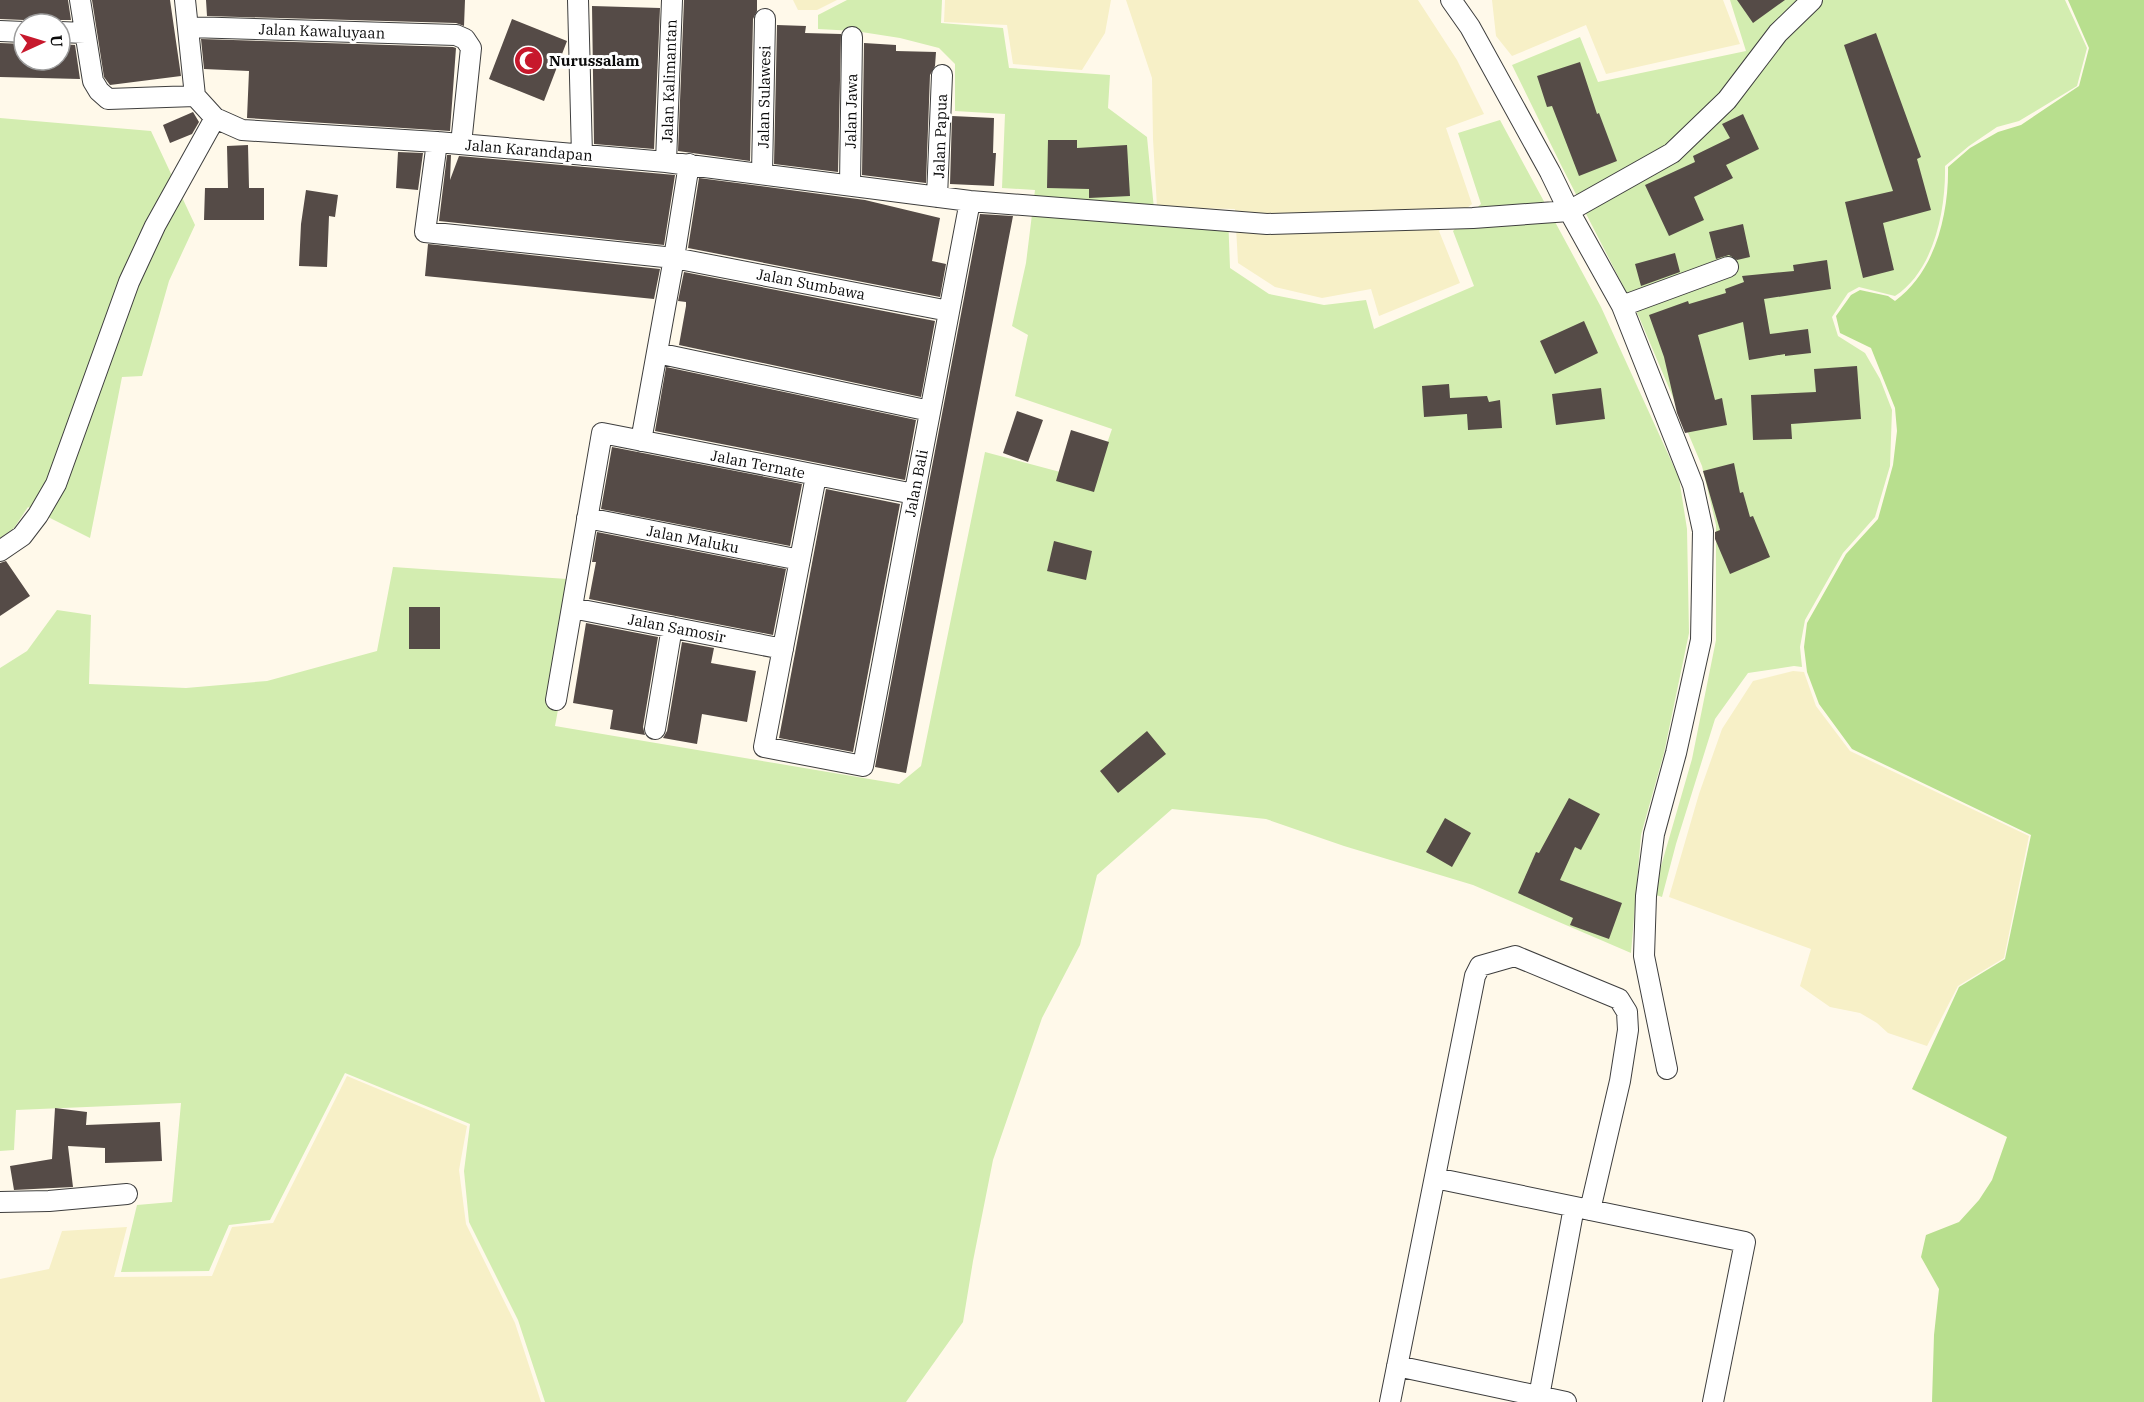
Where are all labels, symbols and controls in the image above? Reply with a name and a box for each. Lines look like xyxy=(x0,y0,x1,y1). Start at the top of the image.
north arrow xyxy=(12,12,72,72)
street label: Jalan Kalimantan xyxy=(657,18,681,143)
street label: Jalan Kawaluyaan xyxy=(258,19,386,43)
text: U xyxy=(47,34,67,48)
mosque icon: Nurussalam xyxy=(512,44,544,76)
street label: Jalan Sulawesi xyxy=(754,45,774,149)
place label: Nurussalam xyxy=(549,51,640,70)
street label: Jalan Jawa xyxy=(841,73,861,149)
street label: Jalan Papua xyxy=(929,93,951,179)
street label: Jalan Karandapan xyxy=(464,135,594,165)
street label: Jalan Sumbawa xyxy=(755,264,867,304)
street label: Jalan Ternate xyxy=(709,446,807,482)
street label: Jalan Bali xyxy=(900,447,932,518)
street label: Jalan Maluku xyxy=(645,521,741,557)
street label: Jalan Samosir xyxy=(627,609,728,647)

